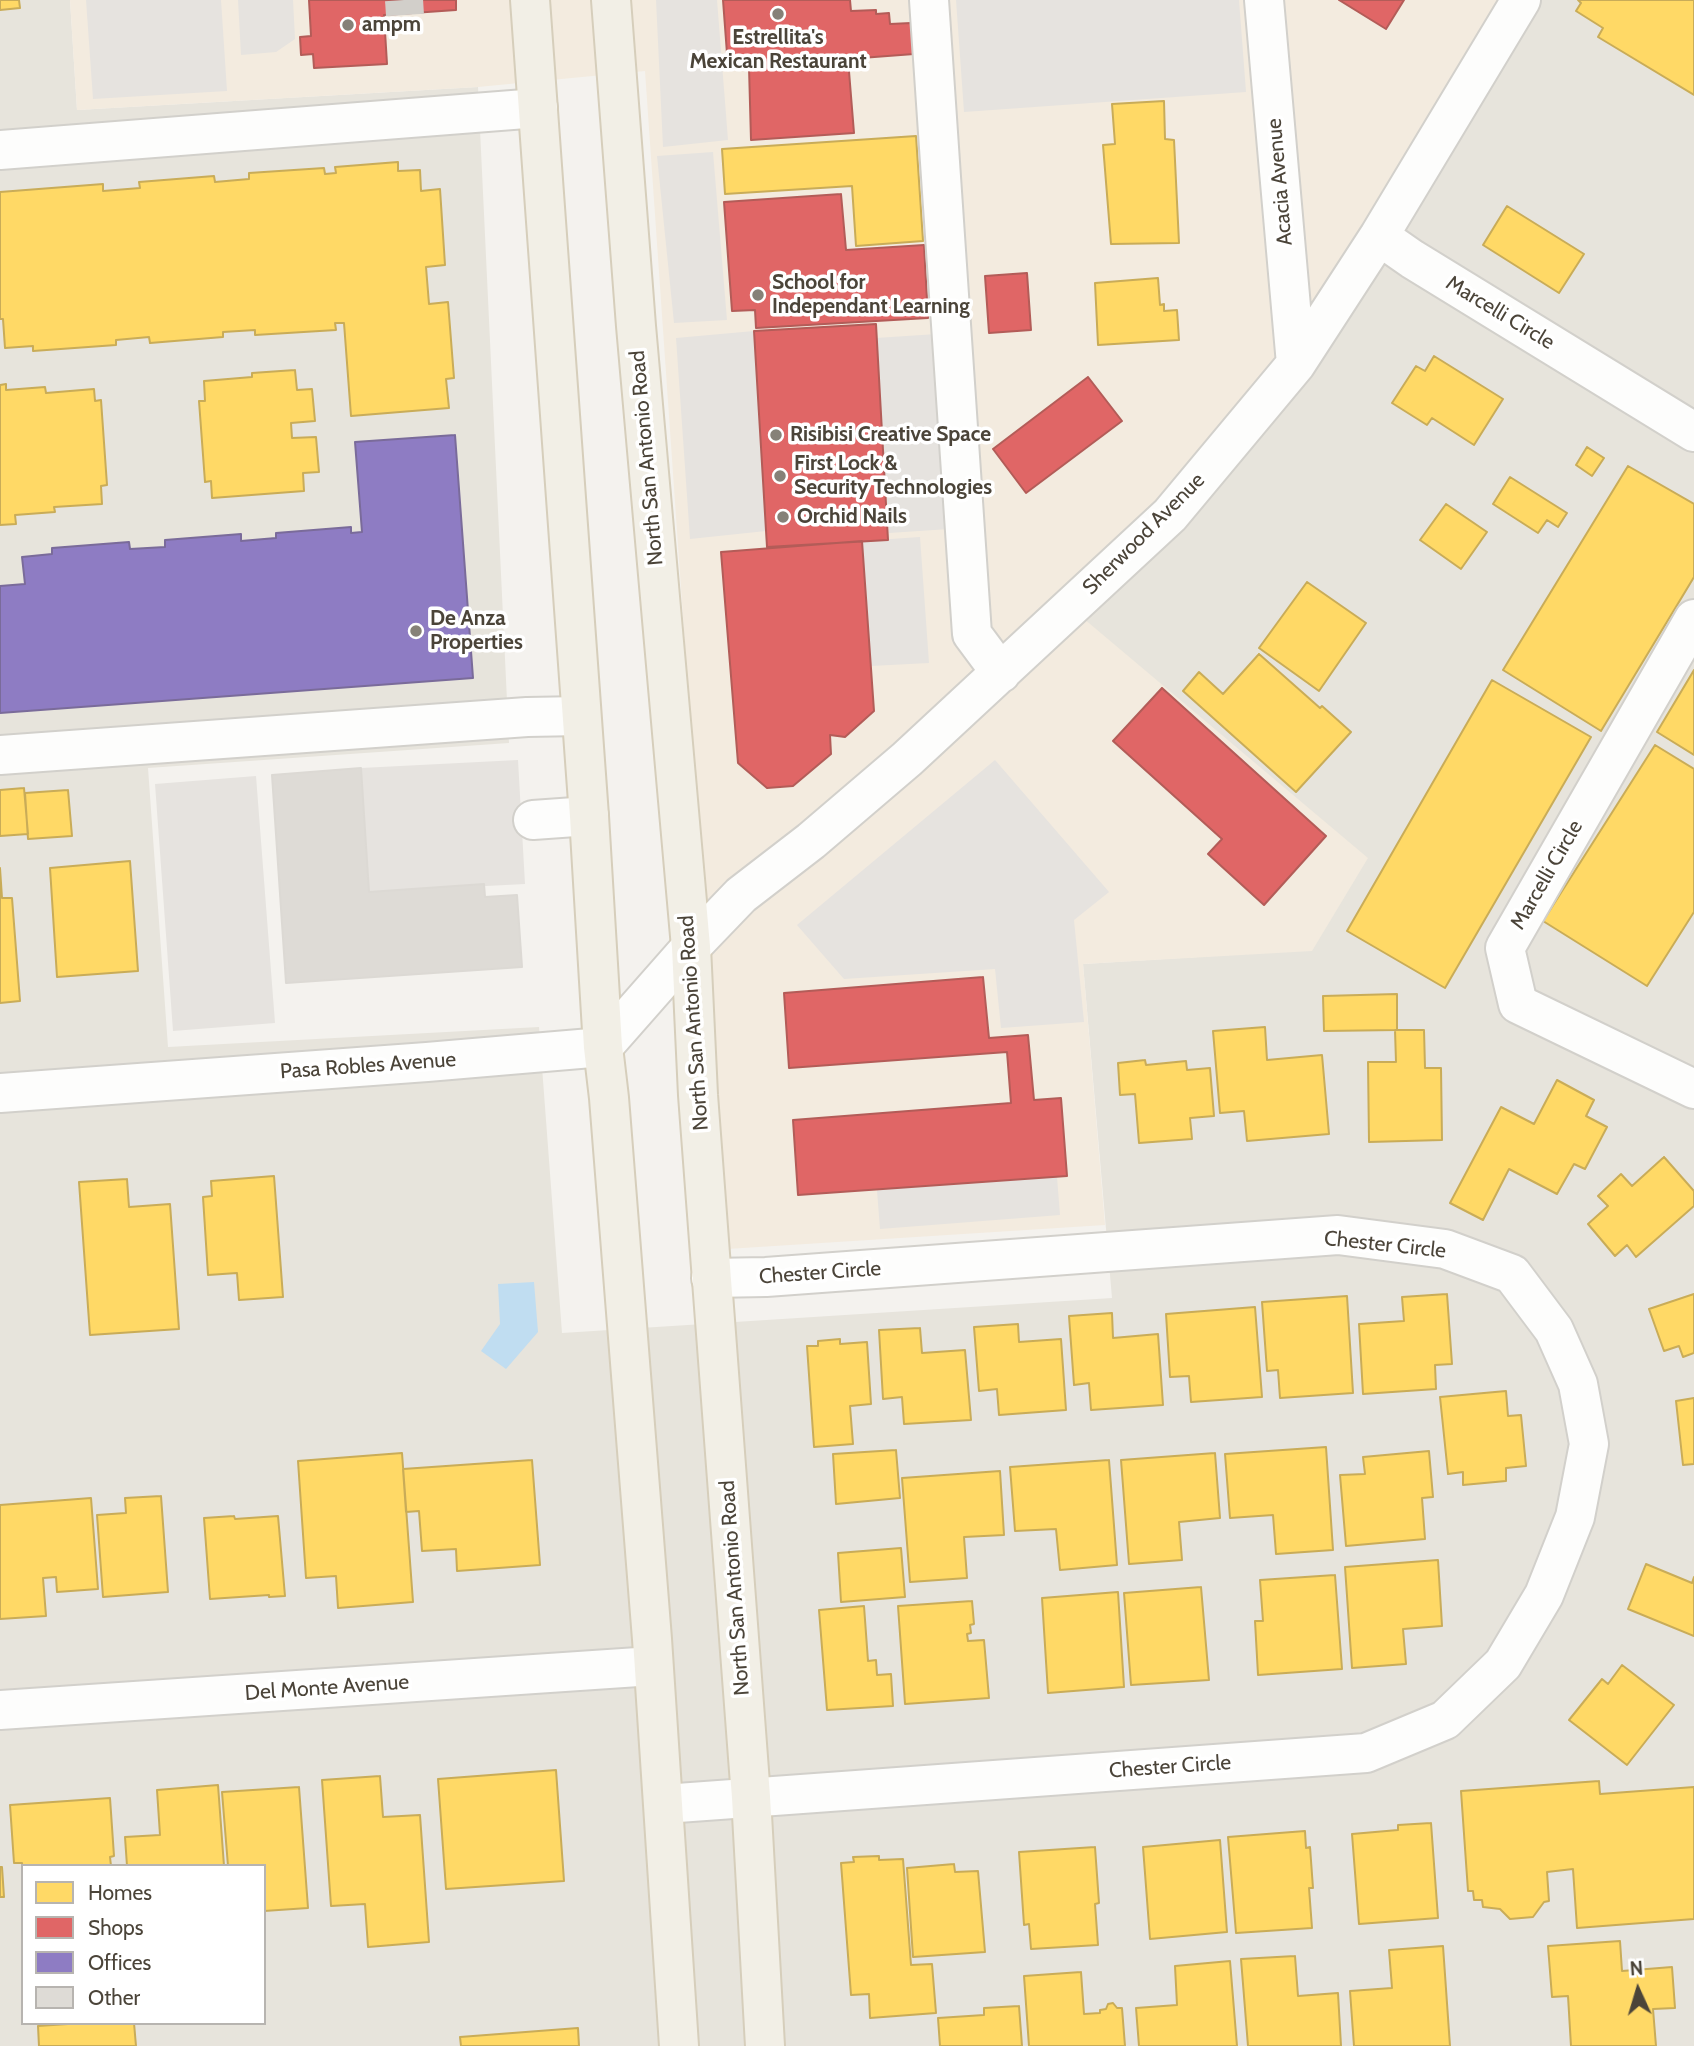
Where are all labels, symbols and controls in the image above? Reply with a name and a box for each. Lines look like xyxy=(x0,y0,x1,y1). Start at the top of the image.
marker: Estrellita's Mexican Restaurant xyxy=(770,6,786,22)
place label: ampm xyxy=(362,12,421,38)
marker: ampm xyxy=(340,17,356,33)
place label: Estrellita's Mexican Restaurant xyxy=(689,25,867,75)
street label: Acacia Avenue xyxy=(1262,117,1298,247)
place label: School for Independant Learning xyxy=(772,270,970,320)
street label: Marcelli Circle xyxy=(1441,271,1559,355)
marker: School for Independant Learning xyxy=(750,287,766,303)
street label: North San Antonio Road xyxy=(625,349,669,567)
place label: Risibisi Creative Space xyxy=(790,422,991,448)
marker: Risibisi Creative Space xyxy=(768,427,784,443)
place label: First Lock & Security Technologies xyxy=(794,451,992,501)
marker: First Lock & Security Technologies xyxy=(772,468,788,484)
street label: Sherwood Avenue xyxy=(1078,468,1210,600)
place label: Orchid Nails xyxy=(797,504,907,530)
marker: Orchid Nails xyxy=(775,509,791,525)
place label: De Anza Properties xyxy=(430,606,523,656)
marker: De Anza Properties xyxy=(408,623,424,639)
street label: Marcelli Circle xyxy=(1506,816,1588,934)
street label: North San Antonio Road xyxy=(674,915,714,1131)
street label: Pasa Robles Avenue xyxy=(279,1047,457,1085)
street label: Chester Circle xyxy=(1323,1226,1447,1264)
street label: Chester Circle xyxy=(758,1256,882,1290)
street label: North San Antonio Road xyxy=(715,1480,755,1696)
street label: Del Monte Avenue xyxy=(244,1670,410,1706)
street label: Chester Circle xyxy=(1108,1750,1232,1784)
legend xyxy=(21,1864,266,2025)
text: Homes xyxy=(88,1880,152,1905)
text: Shops xyxy=(88,1915,143,1940)
text: Offices xyxy=(88,1950,151,1975)
north arrow xyxy=(1603,1955,1673,2025)
text: N xyxy=(1629,1957,1644,1980)
text: Other xyxy=(88,1985,140,2010)

